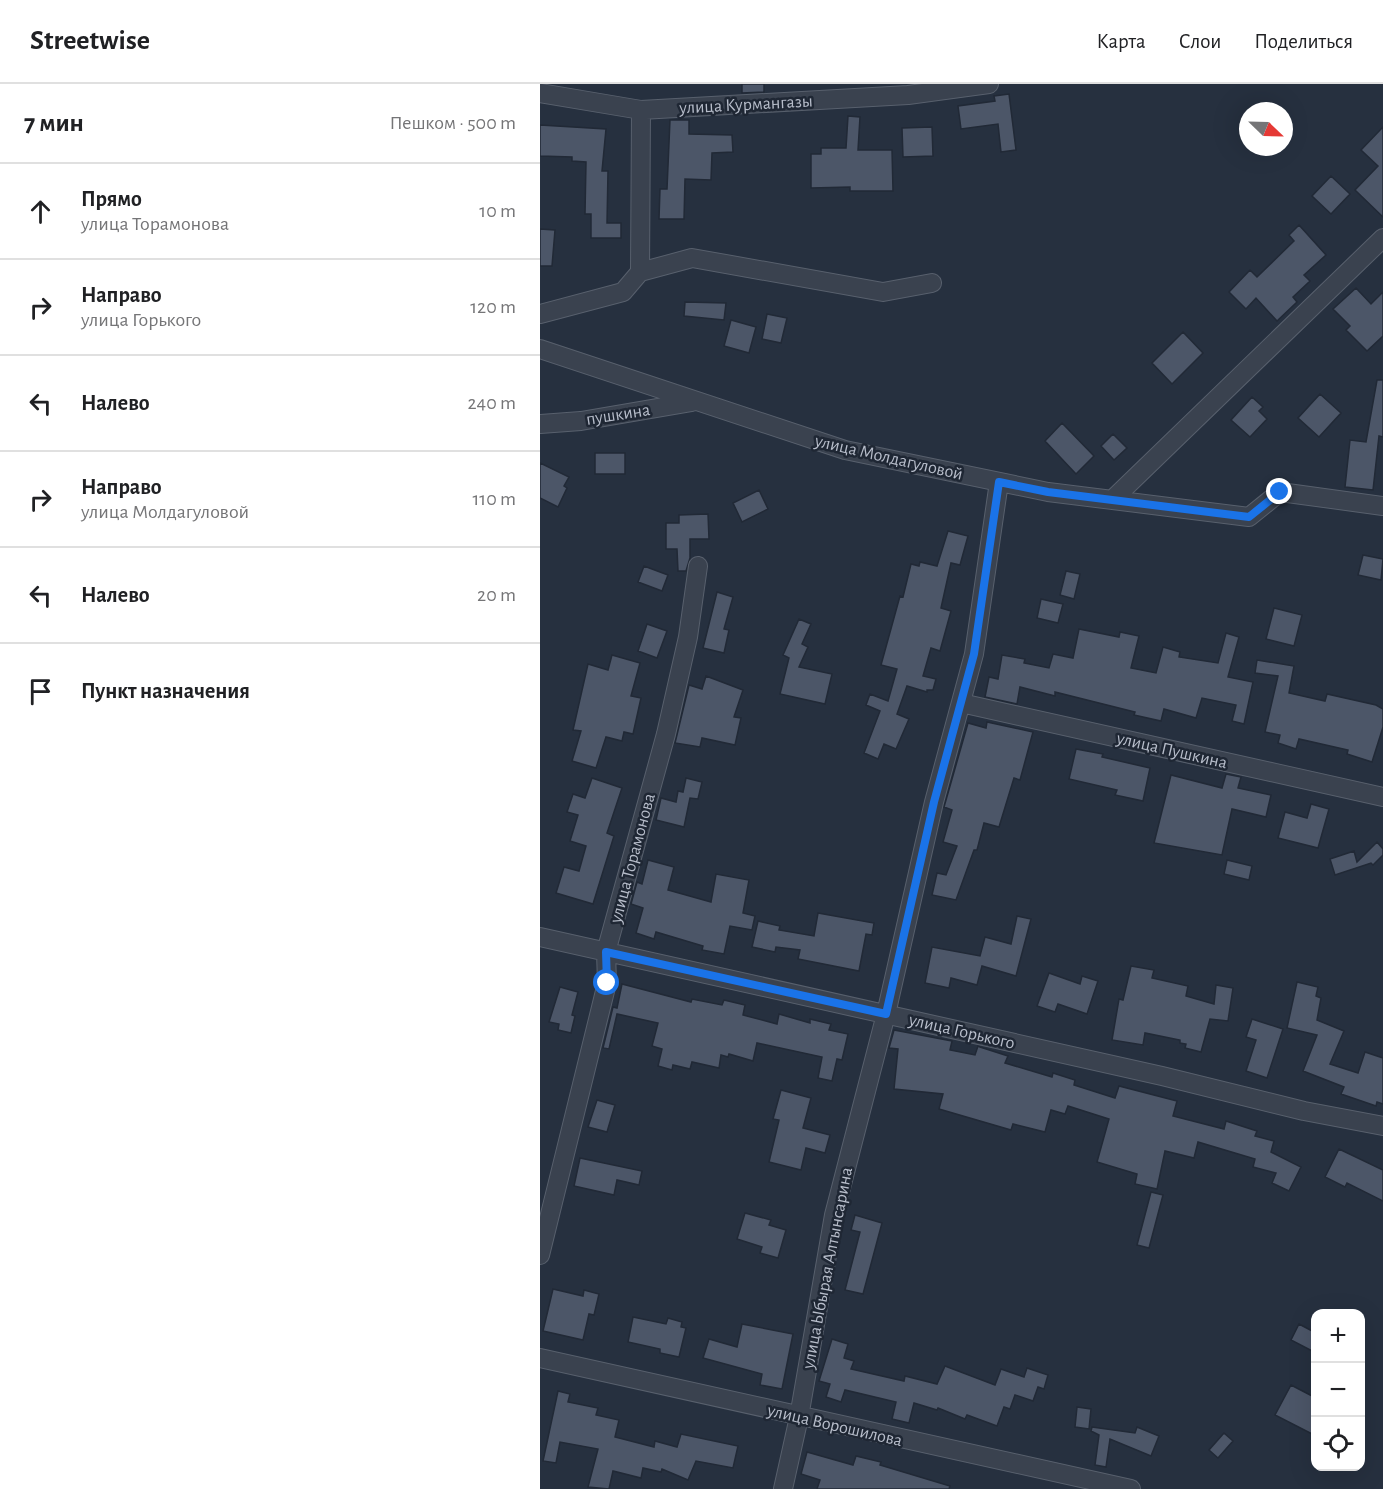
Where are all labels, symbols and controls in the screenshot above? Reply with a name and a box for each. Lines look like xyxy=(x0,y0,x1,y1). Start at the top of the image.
text: Streetwise xyxy=(30,27,150,55)
text: Карта xyxy=(1096,31,1146,52)
text: Слои xyxy=(1179,31,1221,52)
text: Поделиться xyxy=(1254,31,1353,52)
street label: улица Курмангазы xyxy=(678,93,813,118)
north arrow xyxy=(1239,102,1293,156)
text: 7 мин xyxy=(24,110,84,136)
text: Пешком · 500 m xyxy=(389,113,516,133)
text: Прямо xyxy=(81,188,142,210)
icon: ahead xyxy=(24,195,57,228)
text: 10 m xyxy=(479,201,516,221)
text: улица Торамонова xyxy=(81,214,229,234)
text: Направо xyxy=(81,284,162,306)
icon: right xyxy=(24,291,57,324)
text: 120 m xyxy=(470,297,516,317)
text: улица Горького xyxy=(81,310,201,330)
icon: left xyxy=(24,387,57,420)
text: Налево xyxy=(81,392,150,414)
text: 240 m xyxy=(467,393,516,413)
street label: пушкина xyxy=(585,401,652,429)
street label: улица Молдагуловой xyxy=(812,432,964,484)
text: Направо xyxy=(81,476,162,498)
route end xyxy=(1266,478,1292,504)
icon: right xyxy=(24,483,57,516)
text: 110 m xyxy=(472,489,516,509)
text: улица Молдагуловой xyxy=(81,502,249,522)
icon: left xyxy=(24,579,57,612)
text: Налево xyxy=(81,584,150,606)
text: 20 m xyxy=(477,585,516,605)
icon: arrive xyxy=(24,675,57,708)
text: Пункт назначения xyxy=(81,680,250,702)
street label: улица Пушкина xyxy=(1114,729,1229,772)
street label: улица Торамонова xyxy=(607,792,659,926)
route start xyxy=(593,969,619,995)
street label: улица Горького xyxy=(906,1011,1016,1053)
street label: улица Ыбырая Алтынсарина xyxy=(798,1166,856,1371)
map controls xyxy=(1311,1309,1365,1471)
button: + xyxy=(1311,1309,1365,1363)
button: − xyxy=(1311,1363,1365,1417)
street label: улица Ворошилова xyxy=(765,1401,904,1450)
button: locate xyxy=(1311,1417,1365,1471)

